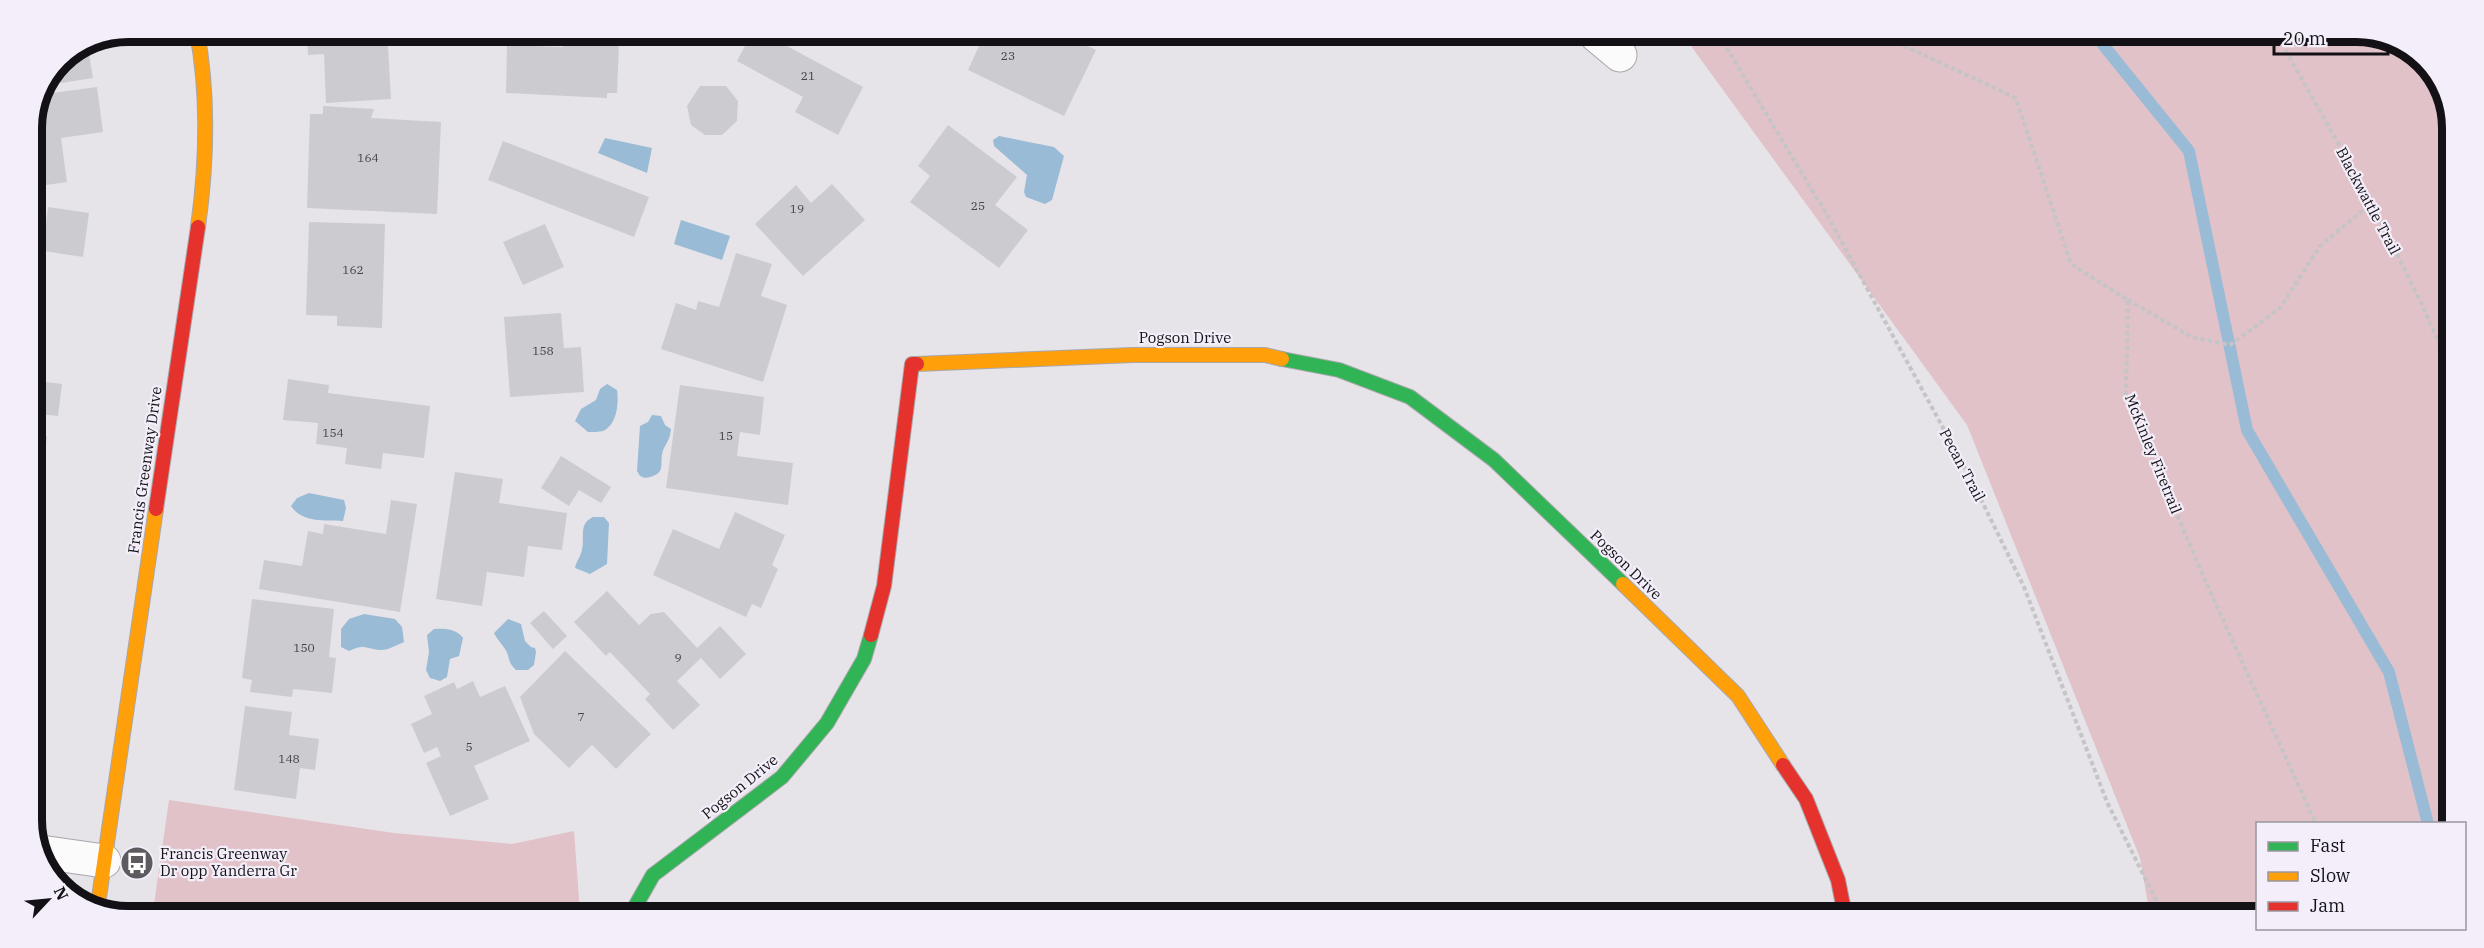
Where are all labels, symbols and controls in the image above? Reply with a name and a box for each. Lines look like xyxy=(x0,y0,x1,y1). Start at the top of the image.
scale bar xyxy=(2274,18,2388,56)
text: 20 m xyxy=(2283,27,2326,50)
house number: 23 xyxy=(1001,48,1015,63)
house number: 21 xyxy=(801,68,815,83)
street label: Blackwattle Trail xyxy=(2332,144,2405,258)
house number: 164 xyxy=(357,150,379,165)
house number: 25 xyxy=(971,198,985,213)
house number: 19 xyxy=(790,201,804,216)
house number: 162 xyxy=(342,262,364,277)
street label: Pogson Drive xyxy=(1139,328,1231,347)
house number: 158 xyxy=(532,343,554,358)
street label: Francis Greenway Drive xyxy=(123,385,166,555)
street label: McKinley Firetrail xyxy=(2121,391,2186,516)
house number: 154 xyxy=(322,425,344,440)
street label: Pecan Trail xyxy=(1935,425,1990,504)
house number: 15 xyxy=(719,428,733,443)
street label: Pogson Drive xyxy=(1587,526,1666,604)
house number: 150 xyxy=(293,640,315,655)
house number: 9 xyxy=(674,650,682,665)
house number: 7 xyxy=(577,709,585,724)
house number: 5 xyxy=(465,739,473,754)
street label: Pogson Drive xyxy=(698,750,782,823)
house number: 148 xyxy=(278,751,300,766)
legend xyxy=(2256,822,2466,930)
text: Fast xyxy=(2310,834,2345,857)
place label: Francis Greenway Dr opp Yanderra Gr xyxy=(160,844,297,880)
bus stop icon: Francis Greenway Dr opp Yanderra Gr xyxy=(119,845,155,881)
text: Slow xyxy=(2310,864,2350,887)
north arrow xyxy=(18,870,78,930)
text: N xyxy=(50,883,73,903)
text: Jam xyxy=(2310,894,2345,917)

